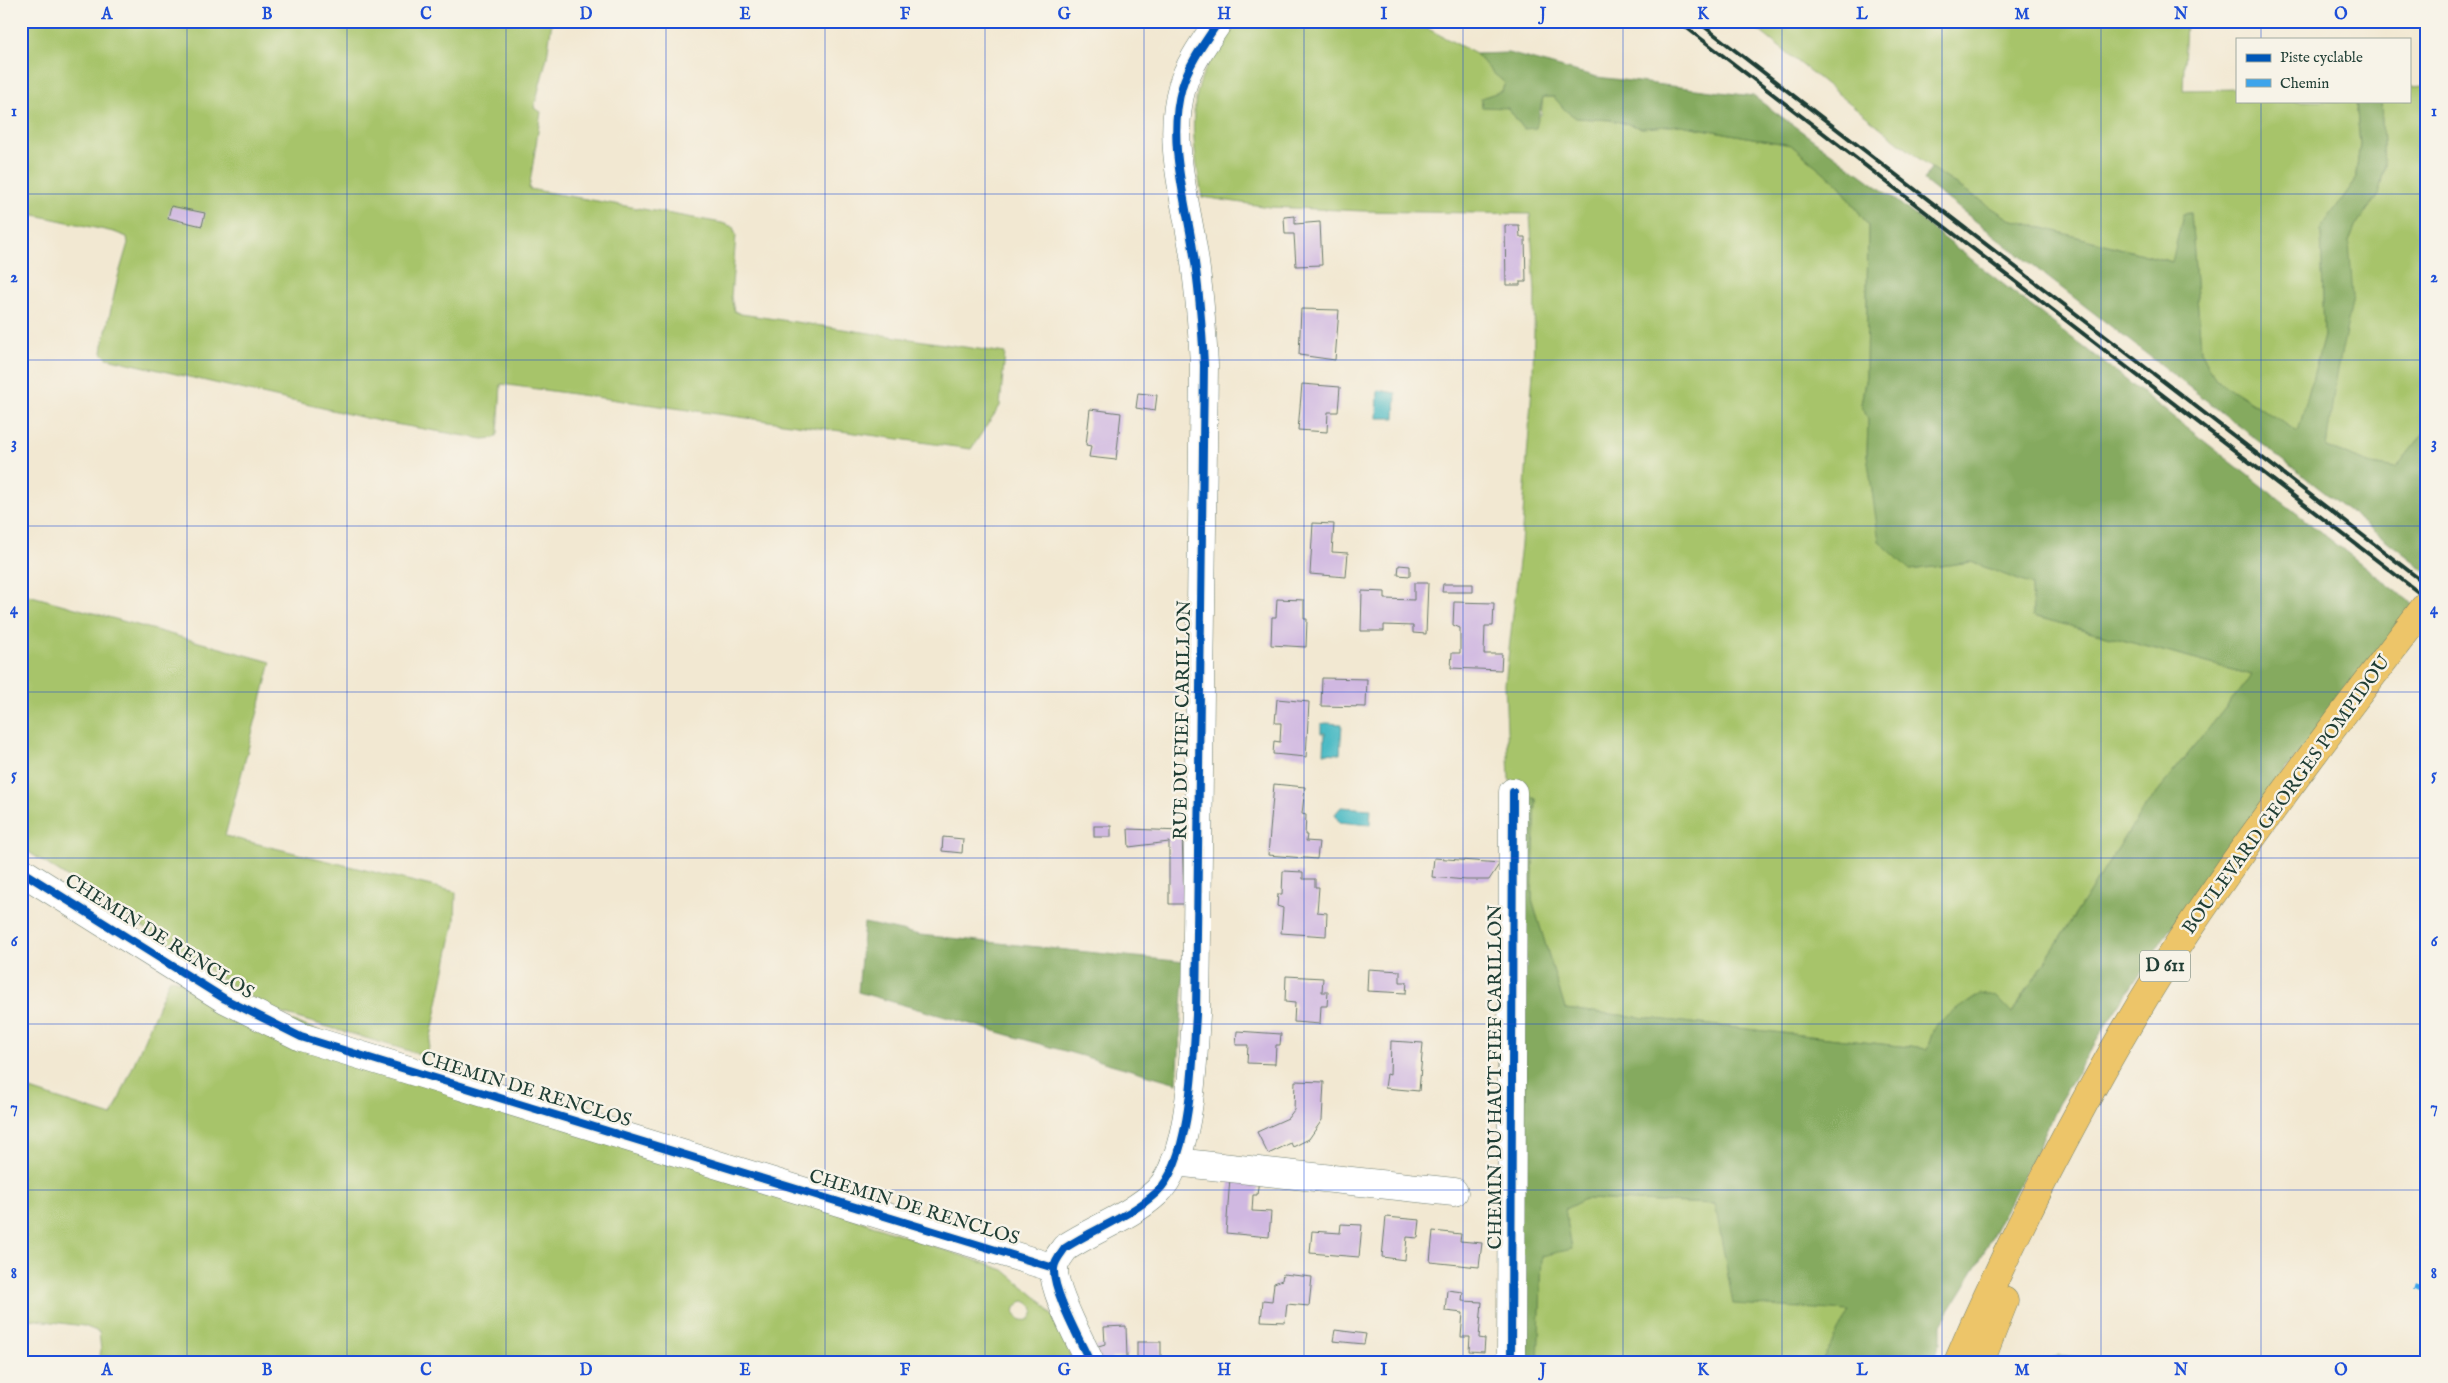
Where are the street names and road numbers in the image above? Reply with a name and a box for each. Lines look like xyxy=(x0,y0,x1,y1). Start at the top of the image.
street label: RUE DU FIEF CARILLON xyxy=(1169,600,1197,840)
street label: BOULEVARD GEORGES POMPIDOU xyxy=(2178,650,2397,939)
street label: CHEMIN DE RENCLOS xyxy=(60,869,258,1005)
street label: CHEMIN DU HAUT FIEF CARILLON xyxy=(1484,904,1508,1250)
road number: D 611 xyxy=(2140,950,2190,981)
street label: CHEMIN DE RENCLOS xyxy=(418,1047,634,1133)
street label: CHEMIN DE RENCLOS xyxy=(806,1165,1022,1251)

